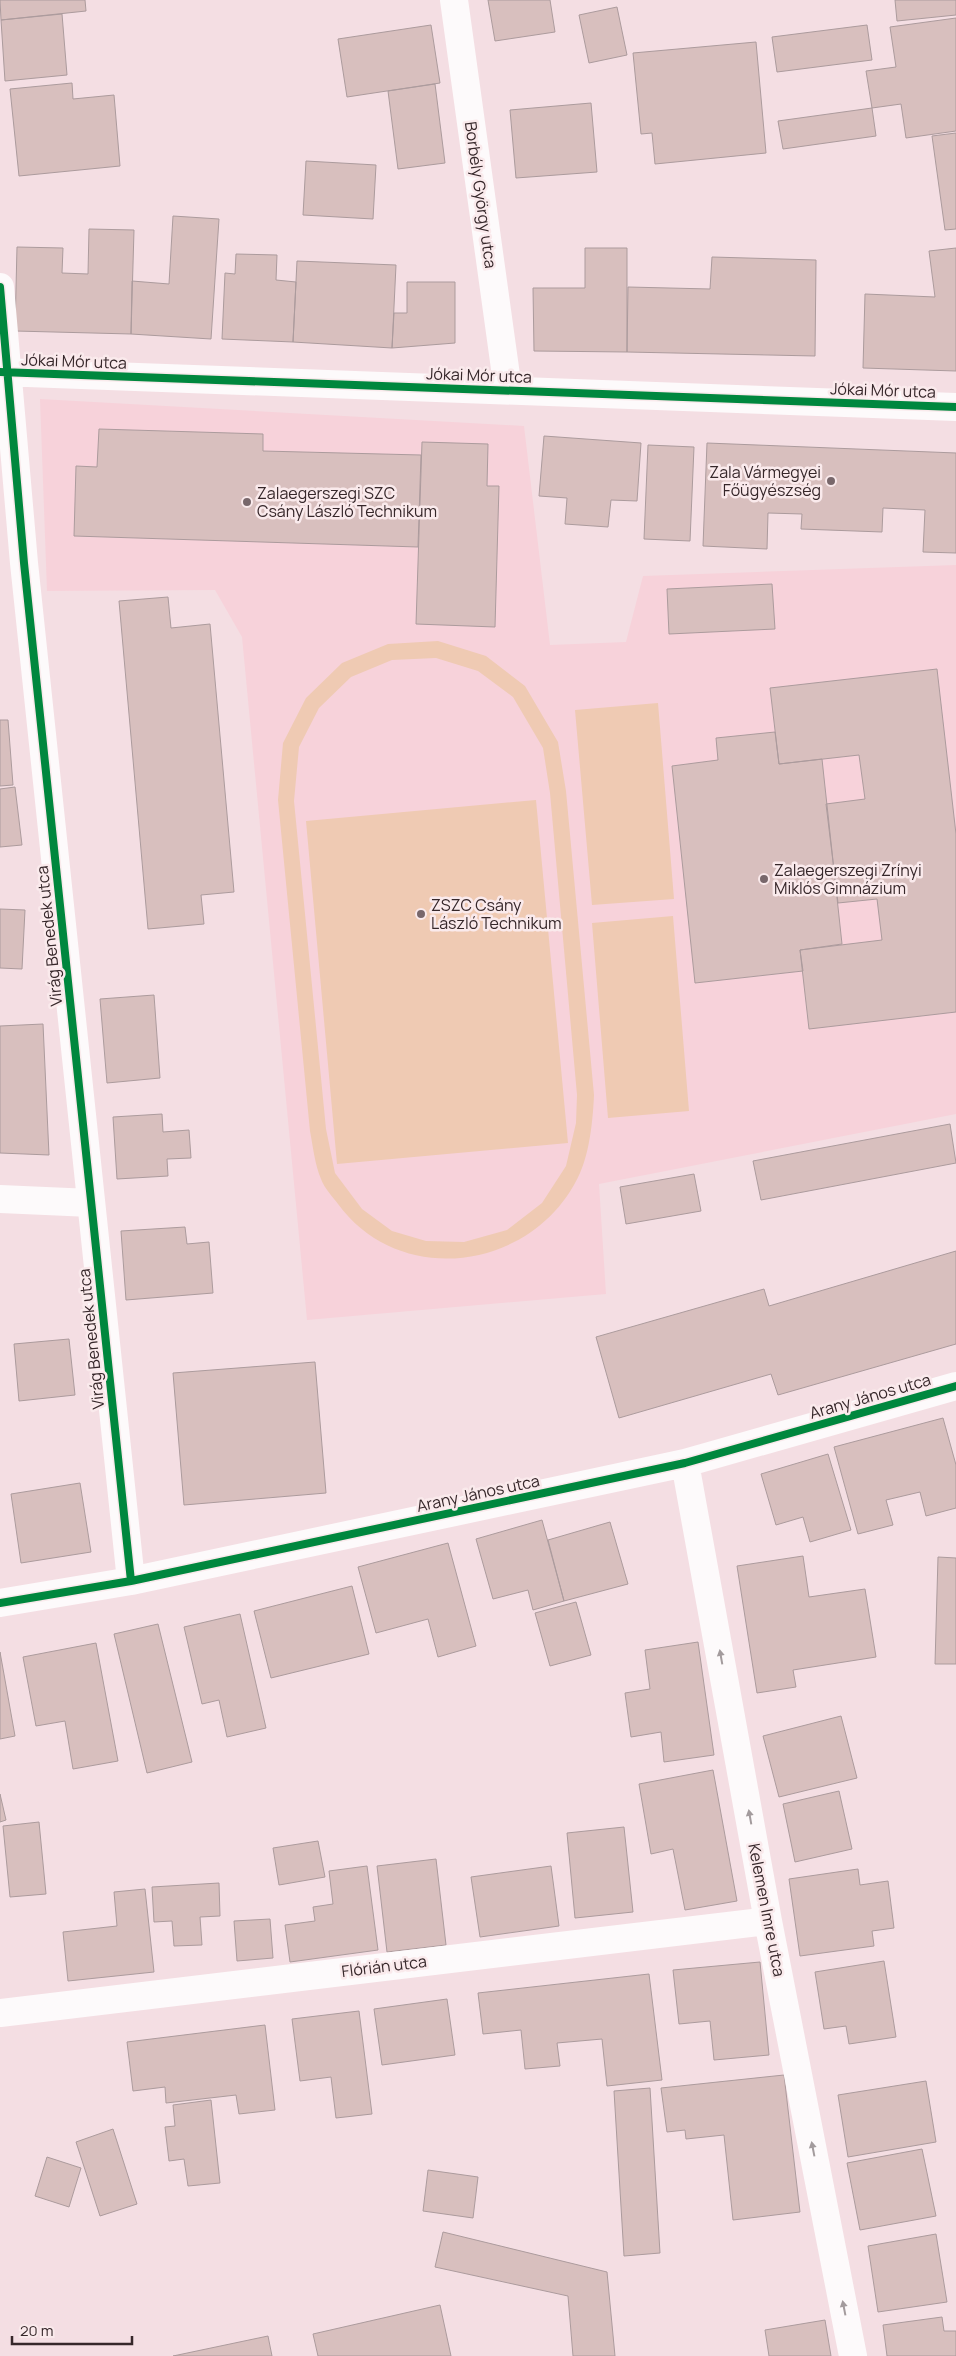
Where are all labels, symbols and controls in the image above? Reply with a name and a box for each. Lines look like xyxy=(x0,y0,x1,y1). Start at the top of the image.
street label: Borbély György utca xyxy=(460,120,502,270)
street label: Jókai Mór utca xyxy=(21,348,127,374)
street label: Jókai Mór utca xyxy=(426,362,532,388)
street label: Jókai Mór utca xyxy=(830,377,936,403)
place label: Zala Vármegyei Főügyészség xyxy=(709,461,821,501)
marker: Zala Vármegyei Főügyészség xyxy=(825,475,837,487)
place label: Zalaegerszegi SZC Csány László Technikum xyxy=(257,482,437,522)
marker: Zalaegerszegi SZC Csány László Technikum xyxy=(241,496,253,508)
place label: Zalaegerszegi Zrínyi Miklós Gimnázium xyxy=(774,859,922,899)
street label: Virág Benedek utca xyxy=(31,865,67,1007)
marker: Zalaegerszegi Zrínyi Miklós Gimnázium xyxy=(758,873,770,885)
place label: ZSZC Csány László Technikum xyxy=(431,894,562,934)
marker: ZSZC Csány László Technikum xyxy=(415,908,427,920)
street label: Virág Benedek utca xyxy=(73,1268,109,1410)
street label: Arany János utca xyxy=(807,1368,933,1424)
street label: Arany János utca xyxy=(414,1469,542,1517)
one-way arrow xyxy=(716,1649,724,1665)
one-way arrow xyxy=(745,1809,753,1825)
street label: Kelemen Imre utca xyxy=(743,1842,791,1978)
street label: Flórián utca xyxy=(340,1950,428,1982)
one-way arrow xyxy=(808,2140,816,2156)
one-way arrow xyxy=(839,2300,847,2316)
scale bar xyxy=(12,2314,132,2346)
text: 20 m xyxy=(20,2320,53,2341)

